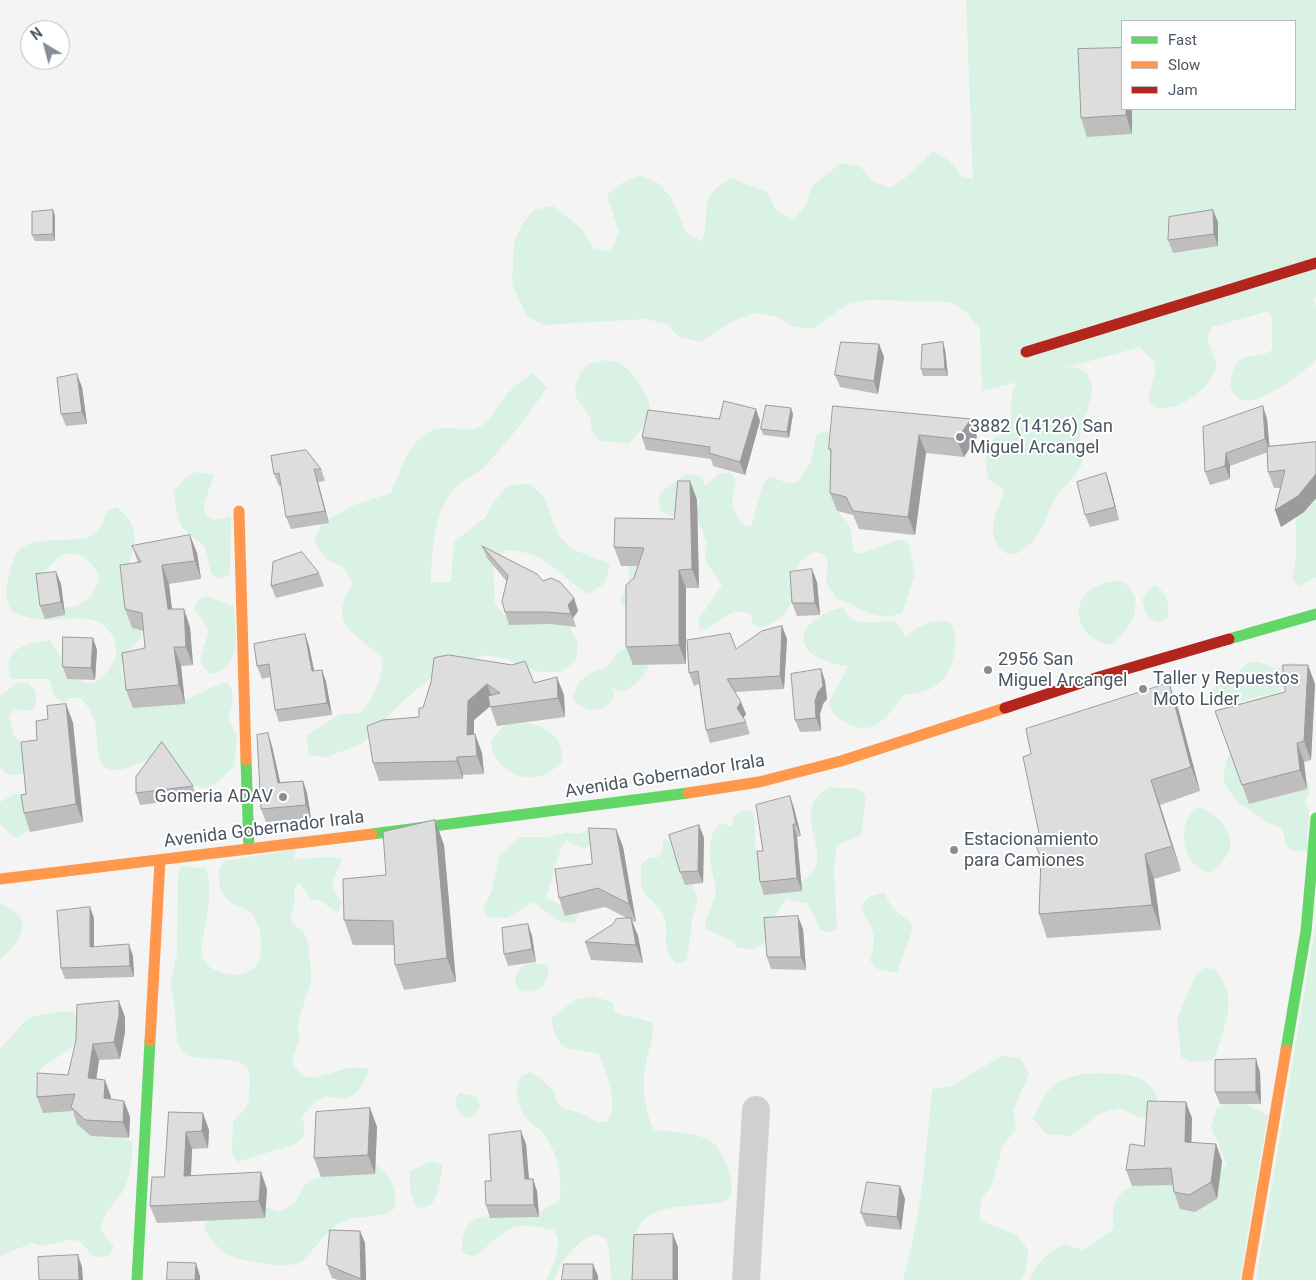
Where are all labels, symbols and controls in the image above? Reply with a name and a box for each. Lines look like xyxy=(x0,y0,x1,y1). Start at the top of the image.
north arrow xyxy=(20,20,70,70)
legend xyxy=(1121,20,1296,110)
text: N xyxy=(28,24,45,43)
text: Fast xyxy=(1168,31,1197,49)
text: Slow xyxy=(1168,56,1200,74)
text: Jam xyxy=(1168,81,1198,99)
place label: 3882 (14126) San Miguel Arcangel xyxy=(970,416,1113,458)
marker: 3882 (14126) San Miguel Arcangel xyxy=(954,431,966,443)
place label: 2956 San Miguel Arcangel xyxy=(998,649,1127,692)
marker: 2956 San Miguel Arcangel xyxy=(982,664,994,676)
place label: Taller y Repuestos Moto Lider xyxy=(1153,668,1299,711)
marker: Taller y Repuestos Moto Lider xyxy=(1137,683,1149,695)
street label: Avenida Gobernador Irala xyxy=(564,751,766,803)
place label: Gomeria ADAV xyxy=(155,786,273,808)
marker: Gomeria ADAV xyxy=(277,791,289,803)
street label: Avenida Gobernador Irala xyxy=(163,807,365,853)
place label: Estacionamiento para Camiones xyxy=(964,829,1099,872)
marker: Estacionamiento para Camiones xyxy=(948,844,960,856)

